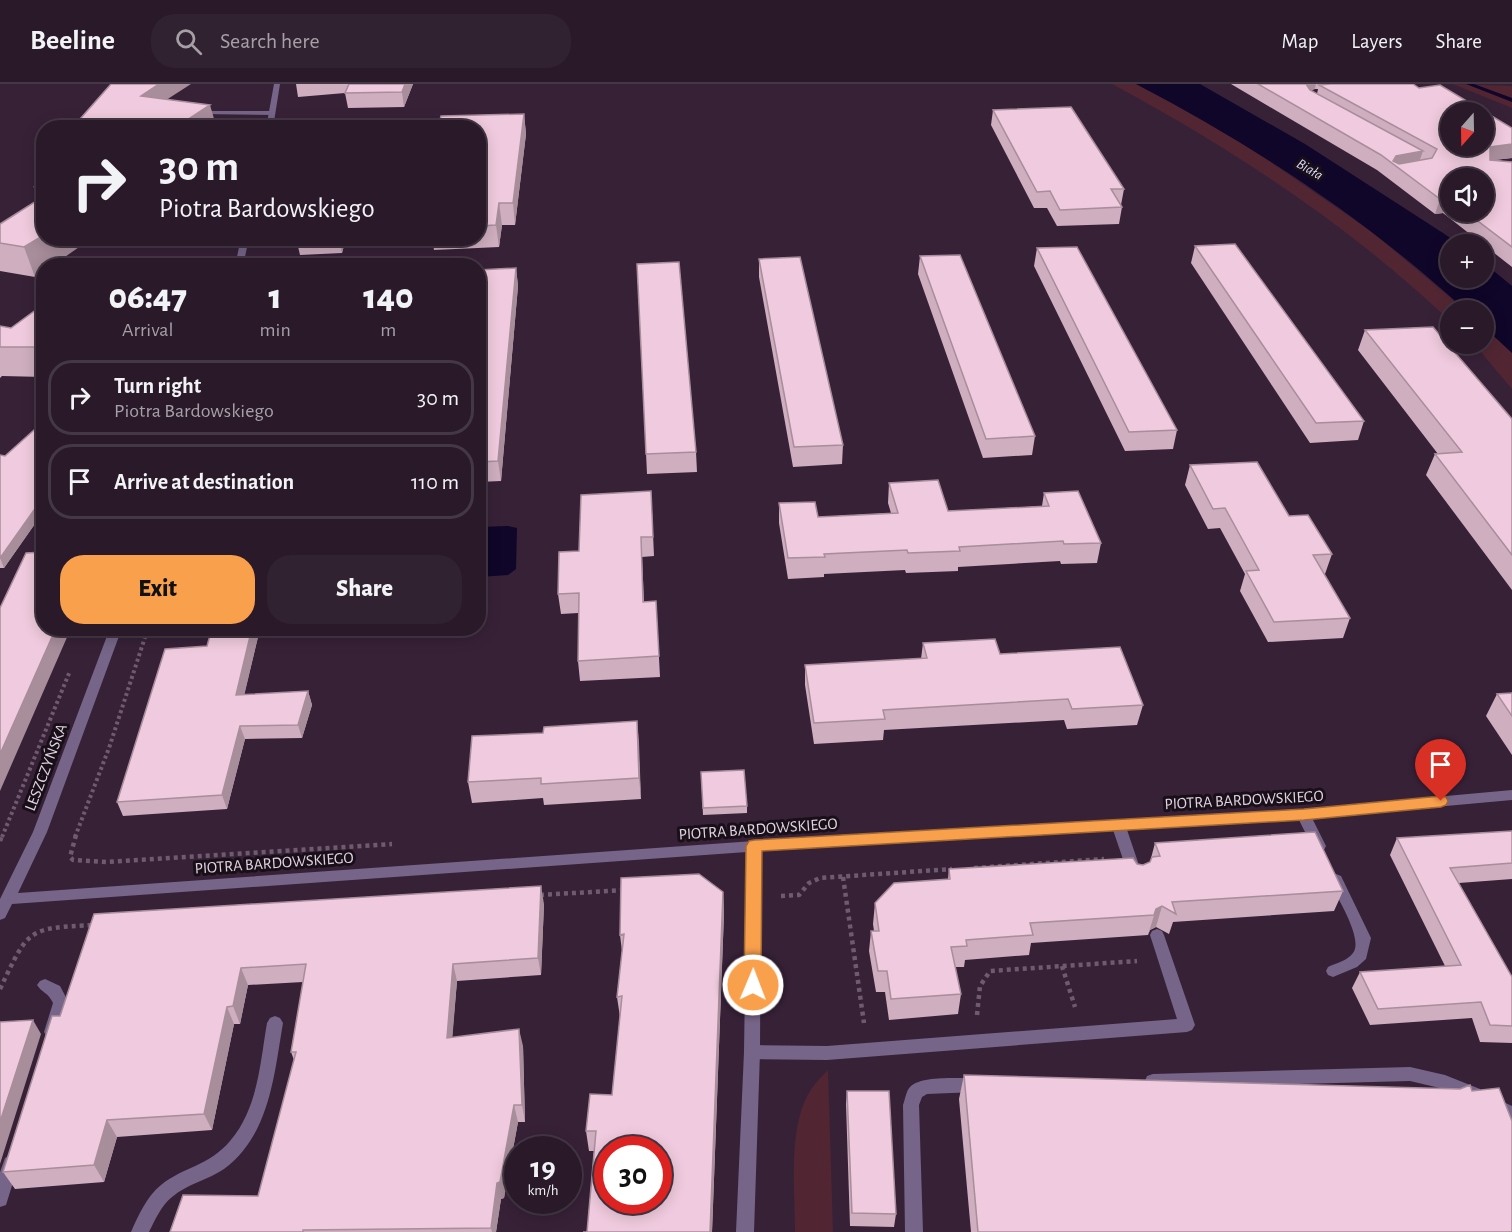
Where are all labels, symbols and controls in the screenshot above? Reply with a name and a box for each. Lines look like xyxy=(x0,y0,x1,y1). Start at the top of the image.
search box xyxy=(151,14,571,68)
icon: search xyxy=(172,25,205,58)
text: Beeline xyxy=(30,27,115,55)
text: Search here xyxy=(220,30,320,52)
text: Map xyxy=(1282,31,1318,52)
text: Layers xyxy=(1351,31,1402,52)
text: Share xyxy=(1435,31,1482,52)
north arrow xyxy=(1440,102,1494,156)
map controls xyxy=(1440,102,1494,354)
icon: right xyxy=(60,144,138,222)
text: 30 m xyxy=(159,146,239,188)
water label: Biała xyxy=(1294,156,1326,183)
button: sound xyxy=(1440,168,1494,222)
text: Piotra Bardowskiego xyxy=(159,195,375,222)
button: + xyxy=(1440,234,1494,288)
text: 06:47 xyxy=(108,279,187,315)
text: 1 xyxy=(269,279,282,315)
text: 140 xyxy=(363,279,414,315)
button: − xyxy=(1440,300,1494,354)
text: Arrival xyxy=(122,320,174,340)
text: min xyxy=(260,320,291,340)
text: m xyxy=(380,320,396,340)
text: Turn right xyxy=(114,375,201,397)
icon: right xyxy=(63,381,96,414)
text: 30 m xyxy=(417,387,459,409)
text: Piotra Bardowskiego xyxy=(114,401,274,421)
icon: arrive xyxy=(63,465,96,498)
text: Arrive at destination xyxy=(114,471,294,493)
text: 110 m xyxy=(411,471,459,493)
button: Exit xyxy=(60,555,255,624)
button: Share xyxy=(267,555,462,624)
street label: LESZCZYŃSKA xyxy=(20,721,70,813)
pin xyxy=(1415,739,1466,801)
icon: arrive xyxy=(1424,748,1457,781)
street label: PIOTRA BARDOWSKIEGO xyxy=(1164,788,1324,812)
street label: PIOTRA BARDOWSKIEGO xyxy=(678,815,838,843)
street label: PIOTRA BARDOWSKIEGO xyxy=(194,849,354,877)
position arrow xyxy=(721,953,785,1017)
speed limit sign: 30 xyxy=(594,1136,672,1214)
text: 19 xyxy=(530,1153,556,1183)
text: km/h xyxy=(528,1183,558,1198)

